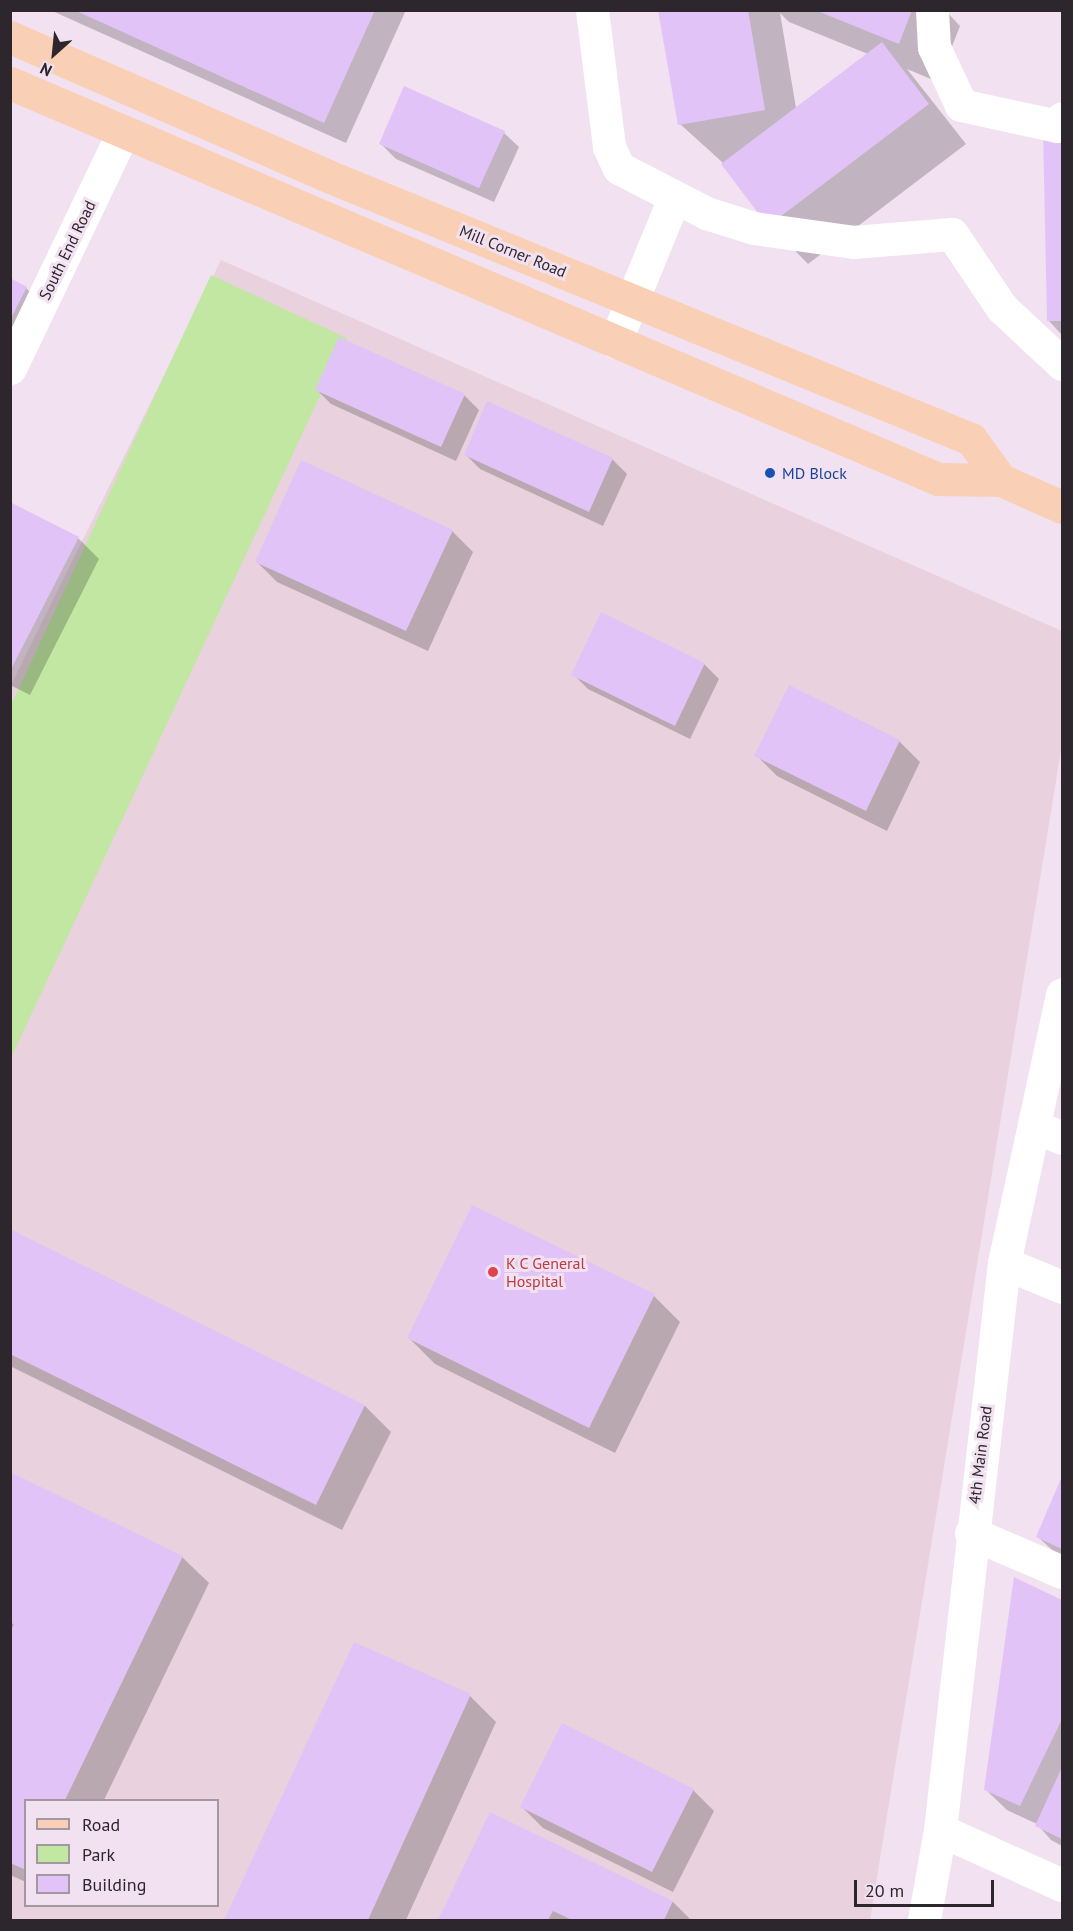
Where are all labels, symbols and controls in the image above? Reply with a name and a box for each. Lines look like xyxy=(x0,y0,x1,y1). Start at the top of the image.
north arrow xyxy=(24,24,84,84)
text: N xyxy=(37,59,55,81)
street label: South End Road xyxy=(35,197,99,303)
street label: Mill Corner Road xyxy=(457,221,569,281)
place label: MD Block xyxy=(782,463,847,483)
marker: MD Block xyxy=(763,466,777,480)
place label: K C General Hospital xyxy=(506,1253,586,1291)
marker: K C General Hospital xyxy=(484,1263,502,1281)
street label: 4th Main Road xyxy=(964,1405,996,1505)
legend xyxy=(24,1799,219,1907)
text: Road xyxy=(82,1813,120,1836)
text: Park xyxy=(82,1843,115,1866)
scale bar xyxy=(857,1868,996,1906)
text: Building xyxy=(82,1873,146,1896)
text: 20 m xyxy=(865,1879,904,1902)

